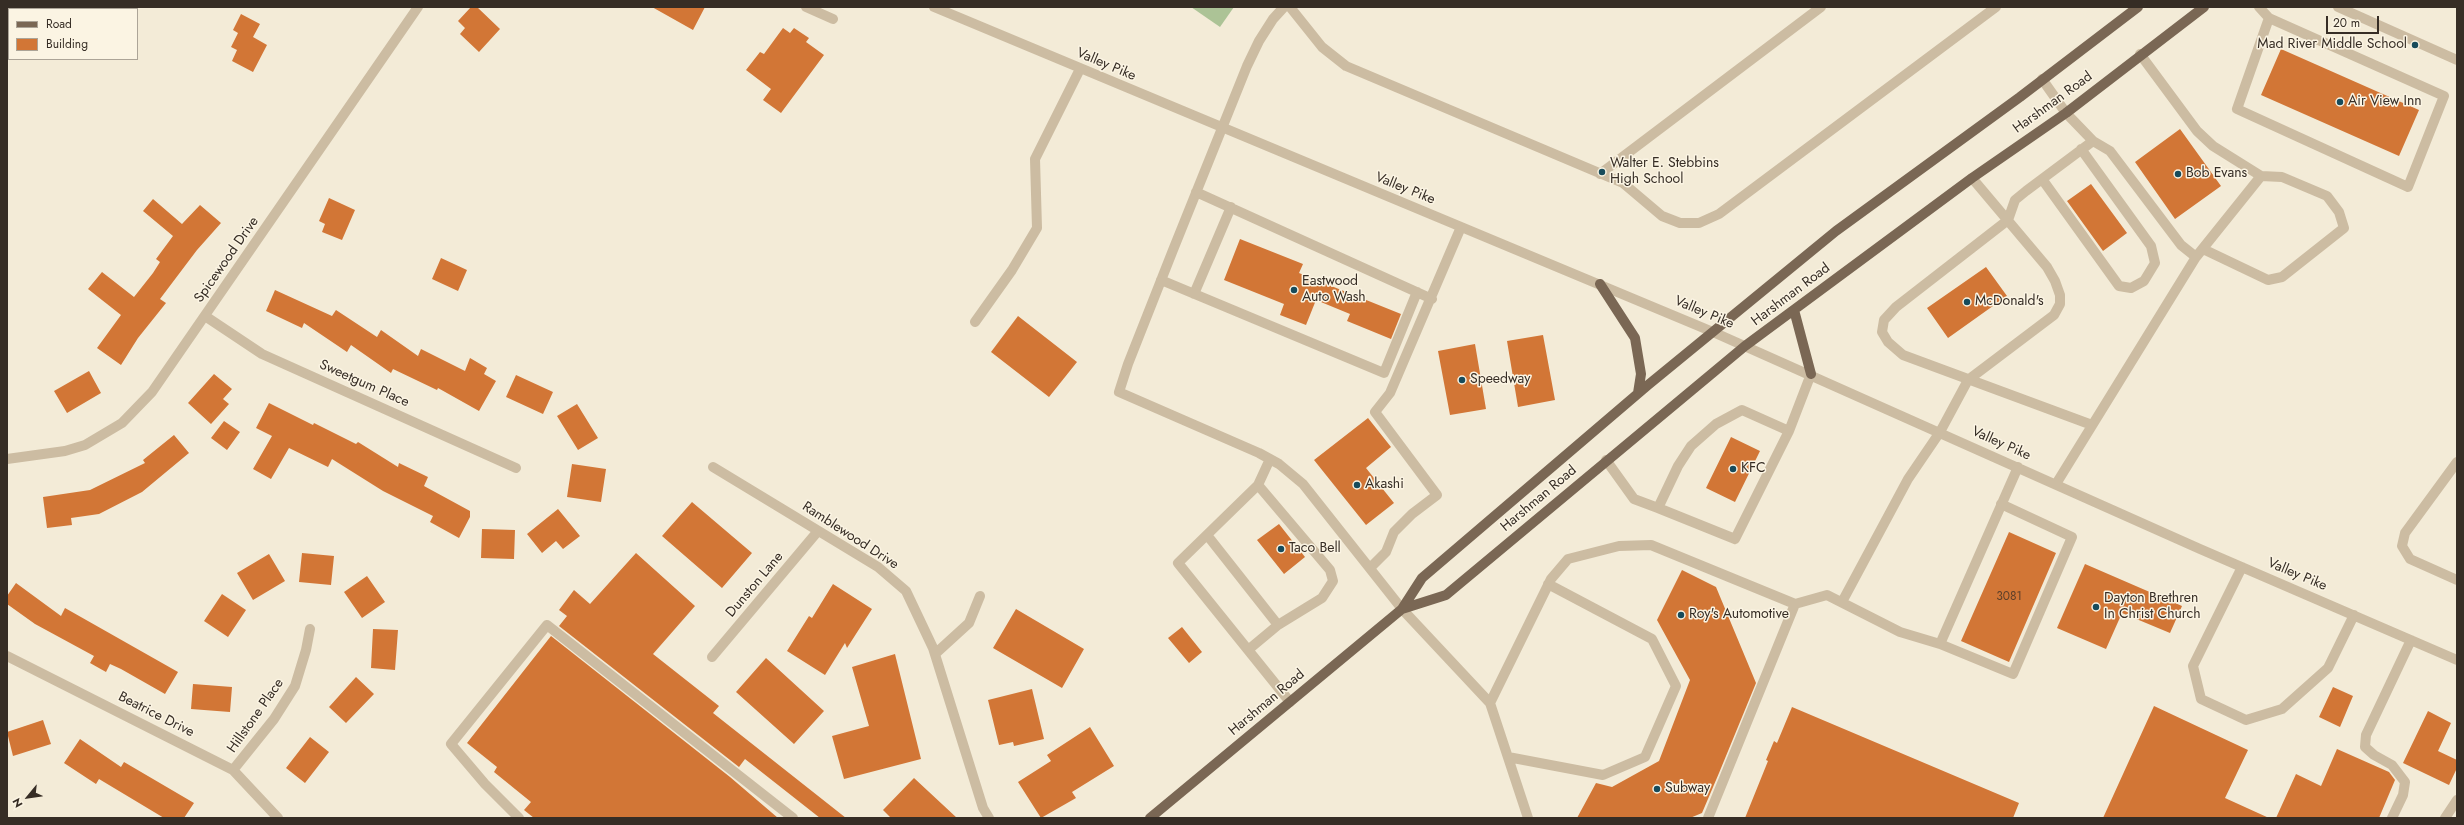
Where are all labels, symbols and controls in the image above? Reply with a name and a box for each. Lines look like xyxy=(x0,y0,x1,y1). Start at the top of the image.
legend xyxy=(8,8,138,60)
scale bar xyxy=(2328,8,2381,34)
text: 20 m xyxy=(2333,14,2360,32)
text: Road xyxy=(46,15,72,33)
text: Building xyxy=(46,35,88,53)
place label: Mad River Middle School xyxy=(2257,37,2407,53)
marker: Mad River Middle School xyxy=(2410,40,2420,50)
street label: Valley Pike xyxy=(1074,45,1138,85)
street label: Harshman Road xyxy=(2010,69,2096,137)
place label: Air View Inn xyxy=(2348,94,2422,110)
marker: Air View Inn xyxy=(2335,97,2345,107)
place label: Walter E. Stebbins High School xyxy=(1610,156,1719,188)
place label: Bob Evans xyxy=(2186,166,2247,182)
marker: Walter E. Stebbins High School xyxy=(1597,167,1607,177)
street label: Valley Pike xyxy=(1373,169,1437,209)
marker: Bob Evans xyxy=(2173,169,2183,179)
street label: Spicewood Drive xyxy=(191,214,263,306)
street label: Harshman Road xyxy=(1748,260,1834,330)
place label: Eastwood Auto Wash xyxy=(1302,274,1366,306)
marker: Eastwood Auto Wash xyxy=(1289,285,1299,295)
street label: Valley Pike xyxy=(1672,293,1736,333)
place label: McDonald's xyxy=(1975,294,2044,310)
marker: McDonald's xyxy=(1962,297,1972,307)
street label: Sweetgum Place xyxy=(316,357,412,411)
place label: Speedway xyxy=(1470,372,1530,388)
marker: Speedway xyxy=(1457,375,1467,385)
street label: Valley Pike xyxy=(1969,424,2033,464)
place label: KFC xyxy=(1741,461,1765,477)
street label: Harshman Road xyxy=(1498,462,1580,536)
marker: KFC xyxy=(1728,464,1738,474)
place label: Akashi xyxy=(1365,477,1404,493)
marker: Akashi xyxy=(1352,480,1362,490)
street label: Ramblewood Drive xyxy=(799,499,901,573)
place label: Taco Bell xyxy=(1289,541,1341,557)
marker: Taco Bell xyxy=(1276,544,1286,554)
street label: Dunston Lane xyxy=(723,549,787,621)
street label: Valley Pike xyxy=(2265,555,2329,595)
house number: 3081 xyxy=(1996,590,2022,604)
place label: Dayton Brethren In Christ Church xyxy=(2104,591,2200,624)
marker: Dayton Brethren In Christ Church xyxy=(2091,602,2101,612)
place label: Roy's Automotive xyxy=(1689,607,1789,623)
marker: Roy's Automotive xyxy=(1676,610,1686,620)
street label: Harshman Road xyxy=(1226,666,1308,740)
street label: Hillstone Place xyxy=(224,676,288,756)
street label: Beatrice Drive xyxy=(115,689,197,741)
north arrow xyxy=(8,777,48,817)
place label: Subway xyxy=(1665,781,1710,797)
marker: Subway xyxy=(1652,784,1662,794)
text: N xyxy=(8,795,27,811)

